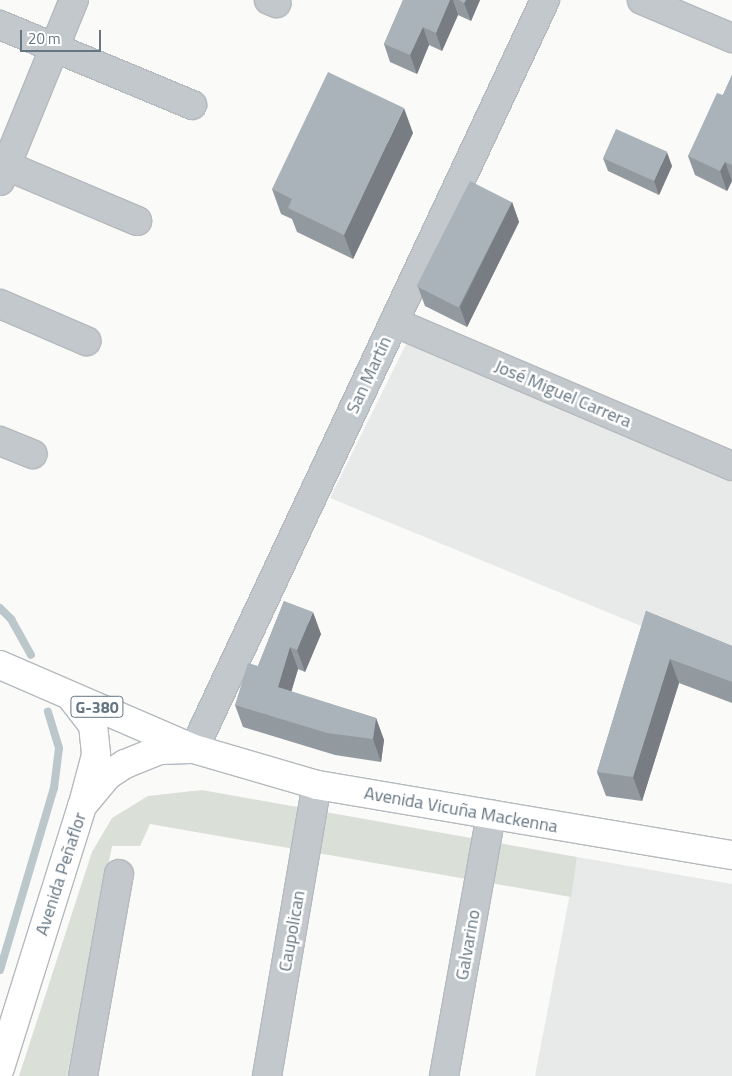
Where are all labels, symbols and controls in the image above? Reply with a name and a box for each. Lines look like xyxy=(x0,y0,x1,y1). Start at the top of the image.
scale bar xyxy=(22,20,104,52)
text: 20 m xyxy=(28,27,61,50)
street label: San Martín xyxy=(342,333,396,417)
street label: José Miguel Carrera xyxy=(491,355,635,433)
road number: G-380 xyxy=(70,694,124,720)
street label: Avenida Vicuña Mackenna xyxy=(362,782,560,838)
street label: Avenida Peñaflor xyxy=(31,810,91,938)
street label: Caupolican xyxy=(274,889,310,973)
street label: Galvarino xyxy=(451,908,485,982)

